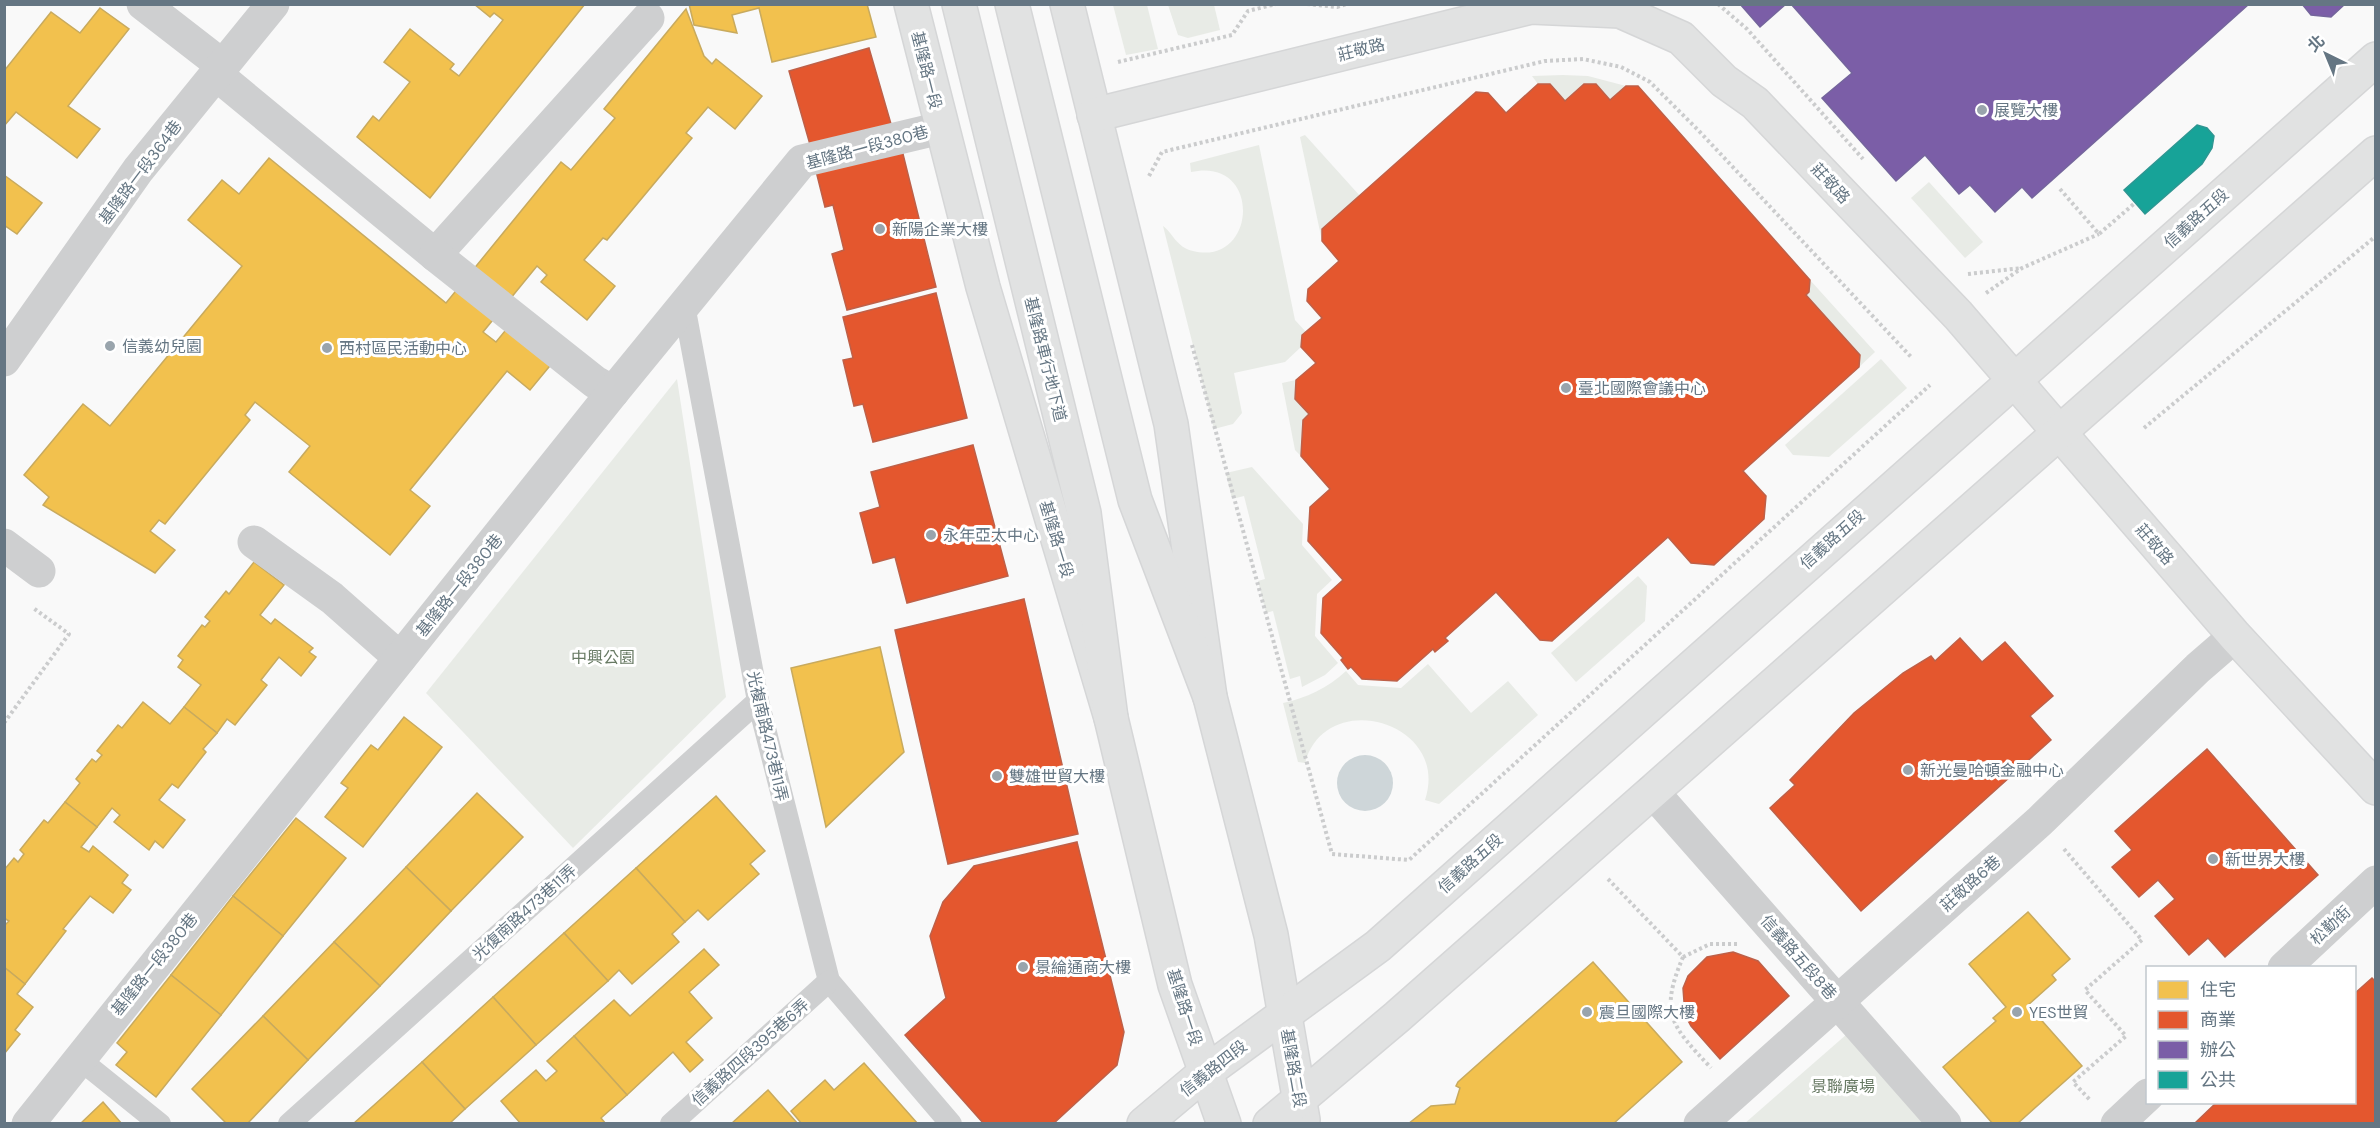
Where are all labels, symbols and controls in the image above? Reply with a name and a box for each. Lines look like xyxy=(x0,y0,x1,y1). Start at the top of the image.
north arrow xyxy=(2296,24,2356,84)
street label: 基隆路一段 xyxy=(907,29,946,111)
text: 北 xyxy=(2303,30,2329,57)
street label: 莊敬路 xyxy=(1335,33,1387,65)
place label: 展覽大樓 xyxy=(1994,100,2058,121)
marker: 展覽大樓 xyxy=(1975,103,1989,117)
street label: 基隆路一段364巷 xyxy=(94,116,186,229)
street label: 基隆路一段380巷 xyxy=(803,121,931,174)
street label: 莊敬路 xyxy=(1807,159,1855,208)
street label: 信義路五段 xyxy=(2160,184,2233,253)
place label: 新陽企業大樓 xyxy=(892,219,988,240)
marker: 新陽企業大樓 xyxy=(873,222,887,236)
street label: 基隆路車行地下道 xyxy=(1020,294,1071,424)
place label: 信義幼兒園 xyxy=(122,336,202,357)
place label: 西村區民活動中心 xyxy=(339,338,467,359)
marker: 信義幼兒園 xyxy=(103,339,117,353)
marker: 西村區民活動中心 xyxy=(320,341,334,355)
place label: 臺北國際會議中心 xyxy=(1578,378,1706,399)
marker: 臺北國際會議中心 xyxy=(1559,381,1573,395)
street label: 基隆路一段 xyxy=(1035,498,1078,580)
street label: 信義路五段 xyxy=(1796,505,1869,574)
street label: 莊敬路 xyxy=(2131,519,2178,569)
place label: 永年亞太中心 xyxy=(943,525,1039,546)
marker: 永年亞太中心 xyxy=(924,528,938,542)
street label: 基隆路一段380巷 xyxy=(412,530,507,641)
park label: 中興公園 xyxy=(571,647,635,668)
street label: 光複南路473巷11弄 xyxy=(742,669,793,803)
place label: 新光曼哈頓金融中心 xyxy=(1920,760,2064,781)
marker: 新光曼哈頓金融中心 xyxy=(1901,763,1915,777)
place label: 雙雄世貿大樓 xyxy=(1009,766,1105,787)
marker: 雙雄世貿大樓 xyxy=(990,769,1004,783)
street label: 信義路五段 xyxy=(1434,829,1507,898)
place label: 新世界大樓 xyxy=(2225,849,2305,870)
street label: 莊敬路6巷 xyxy=(1936,851,2005,916)
marker: 新世界大樓 xyxy=(2206,852,2220,866)
street label: 光復南路473巷11弄 xyxy=(468,860,581,965)
street label: 松勤街 xyxy=(2306,901,2355,949)
street label: 基隆路一段380巷 xyxy=(107,909,202,1020)
street label: 信義路五段8巷 xyxy=(1756,911,1841,1004)
place label: 景綸通商大樓 xyxy=(1035,957,1131,978)
marker: 景綸通商大樓 xyxy=(1016,960,1030,974)
street label: 基隆路一段 xyxy=(1162,966,1207,1048)
legend xyxy=(2146,966,2356,1104)
text: 住宅 xyxy=(2200,978,2236,1002)
street label: 信義路四段395巷6弄 xyxy=(687,994,813,1111)
place label: 震旦國際大樓 xyxy=(1599,1002,1695,1023)
place label: YES世貿 xyxy=(2029,1002,2089,1023)
marker: 震旦國際大樓 xyxy=(1580,1005,1594,1019)
marker: YES世貿 xyxy=(2010,1005,2024,1019)
text: 商業 xyxy=(2200,1008,2236,1032)
street label: 基隆路二段 xyxy=(1276,1027,1311,1109)
street label: 信義路四段 xyxy=(1175,1035,1251,1101)
text: 辦公 xyxy=(2200,1038,2236,1062)
text: 公共 xyxy=(2200,1068,2236,1092)
park label: 景聯廣場 xyxy=(1811,1076,1875,1097)

